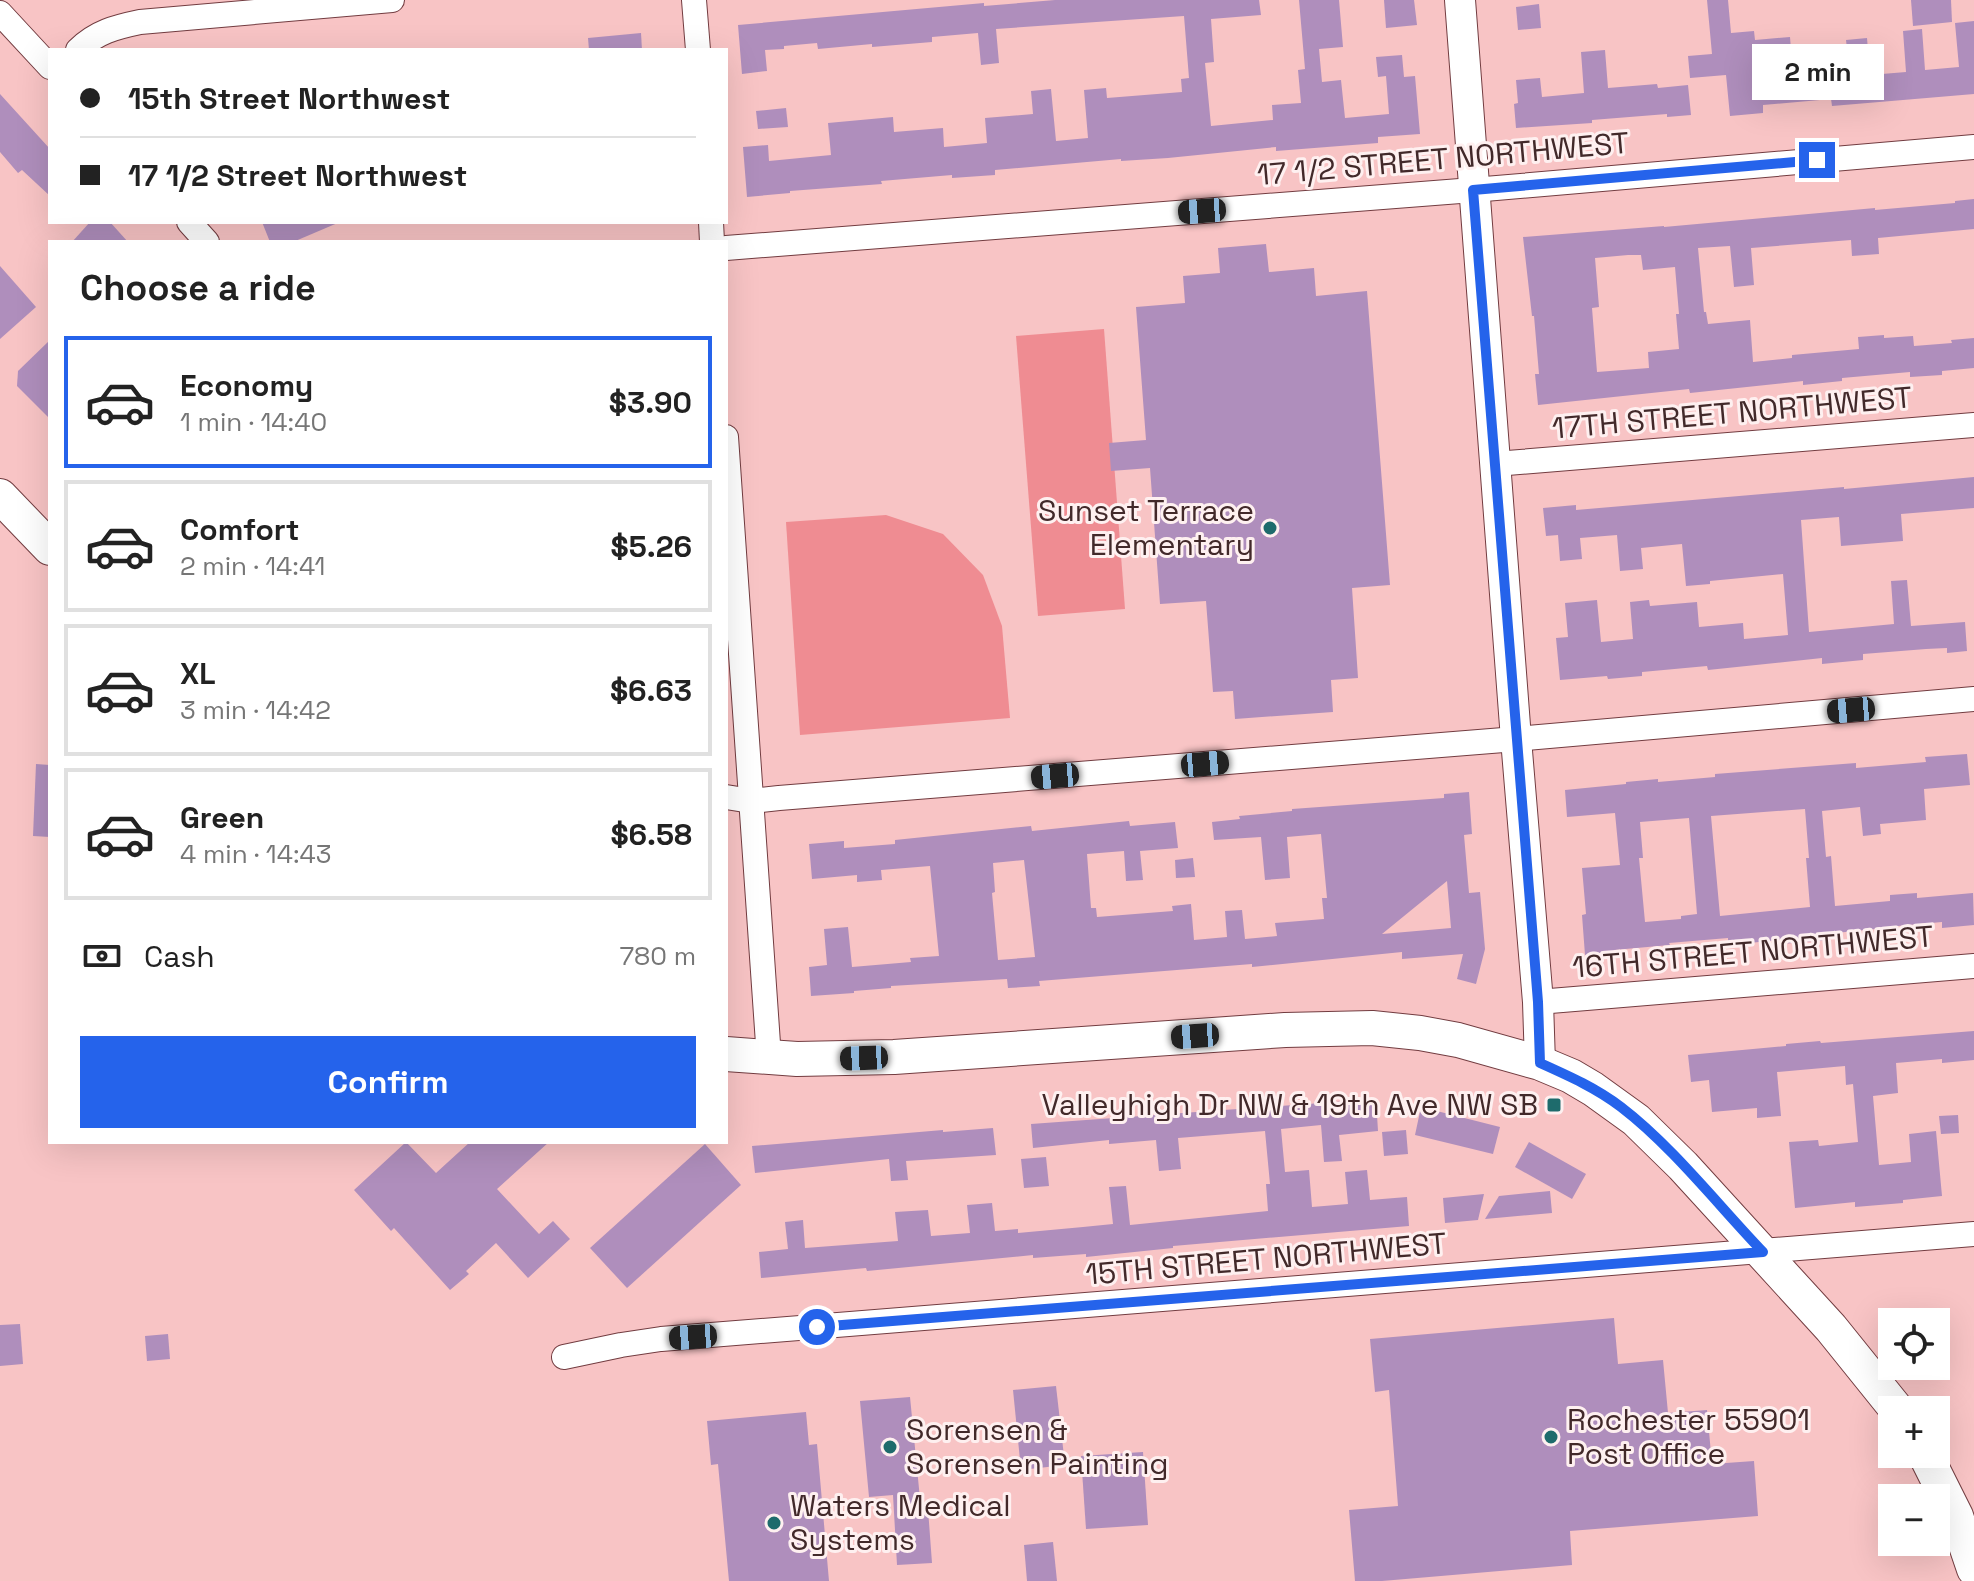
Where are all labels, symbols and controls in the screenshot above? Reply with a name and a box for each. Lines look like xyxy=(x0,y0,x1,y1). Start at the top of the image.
callout: 2 min xyxy=(1751,44,1883,100)
text: 2 min xyxy=(1784,55,1852,89)
text: 15th Street Northwest xyxy=(128,79,450,118)
street label: 17 1/2 STREET NORTHWEST xyxy=(1255,123,1631,194)
route end xyxy=(1799,142,1835,178)
text: 17 1/2 Street Northwest xyxy=(128,156,467,195)
car xyxy=(1177,197,1227,225)
text: Choose a ride xyxy=(80,265,316,311)
icon: car xyxy=(84,366,156,438)
text: Economy xyxy=(180,366,313,405)
street label: 17TH STREET NORTHWEST xyxy=(1550,377,1914,448)
text: $3.90 xyxy=(609,383,692,422)
text: 1 min · 14:40 xyxy=(180,405,327,439)
place label: Sunset Terrace Elementary xyxy=(1038,491,1254,564)
icon: car xyxy=(84,510,156,582)
text: Comfort xyxy=(180,510,299,549)
marker: Sunset Terrace Elementary xyxy=(1261,519,1279,537)
text: $5.26 xyxy=(611,527,692,566)
text: 2 min · 14:41 xyxy=(180,549,325,583)
icon: car xyxy=(84,654,156,726)
text: XL xyxy=(180,654,216,693)
text: $6.63 xyxy=(610,671,692,710)
text: 3 min · 14:42 xyxy=(180,693,331,727)
car xyxy=(1826,696,1876,724)
car xyxy=(1180,750,1230,778)
car xyxy=(1030,762,1080,790)
icon: car xyxy=(84,798,156,870)
text: Green xyxy=(180,798,264,837)
text: $6.58 xyxy=(610,815,692,854)
text: 4 min · 14:43 xyxy=(180,837,331,871)
street label: 16TH STREET NORTHWEST xyxy=(1571,916,1935,987)
icon: cash xyxy=(80,934,124,978)
text: Cash xyxy=(144,937,215,976)
text: 780 m xyxy=(620,939,696,973)
car xyxy=(1170,1022,1220,1050)
button: Confirm xyxy=(80,1036,696,1128)
car xyxy=(840,1045,888,1071)
place label: Valleyhigh Dr NW & 19th Ave NW SB xyxy=(1041,1085,1538,1124)
marker: Valleyhigh Dr NW & 19th Ave NW SB xyxy=(1545,1096,1563,1114)
street label: 15TH STREET NORTHWEST xyxy=(1084,1223,1448,1294)
map controls xyxy=(1878,1308,1950,1556)
button: locate xyxy=(1878,1308,1950,1380)
route start xyxy=(799,1309,835,1345)
car xyxy=(668,1323,718,1351)
button: + xyxy=(1878,1396,1950,1468)
place label: Rochester 55901 Post Office xyxy=(1567,1400,1810,1473)
place label: Sorensen & Sorensen Painting xyxy=(906,1410,1169,1483)
marker: Rochester 55901 Post Office xyxy=(1542,1428,1560,1446)
marker: Sorensen & Sorensen Painting xyxy=(881,1438,899,1456)
button: − xyxy=(1878,1484,1950,1556)
place label: Waters Medical Systems xyxy=(790,1486,1011,1559)
marker: Waters Medical Systems xyxy=(765,1514,783,1532)

